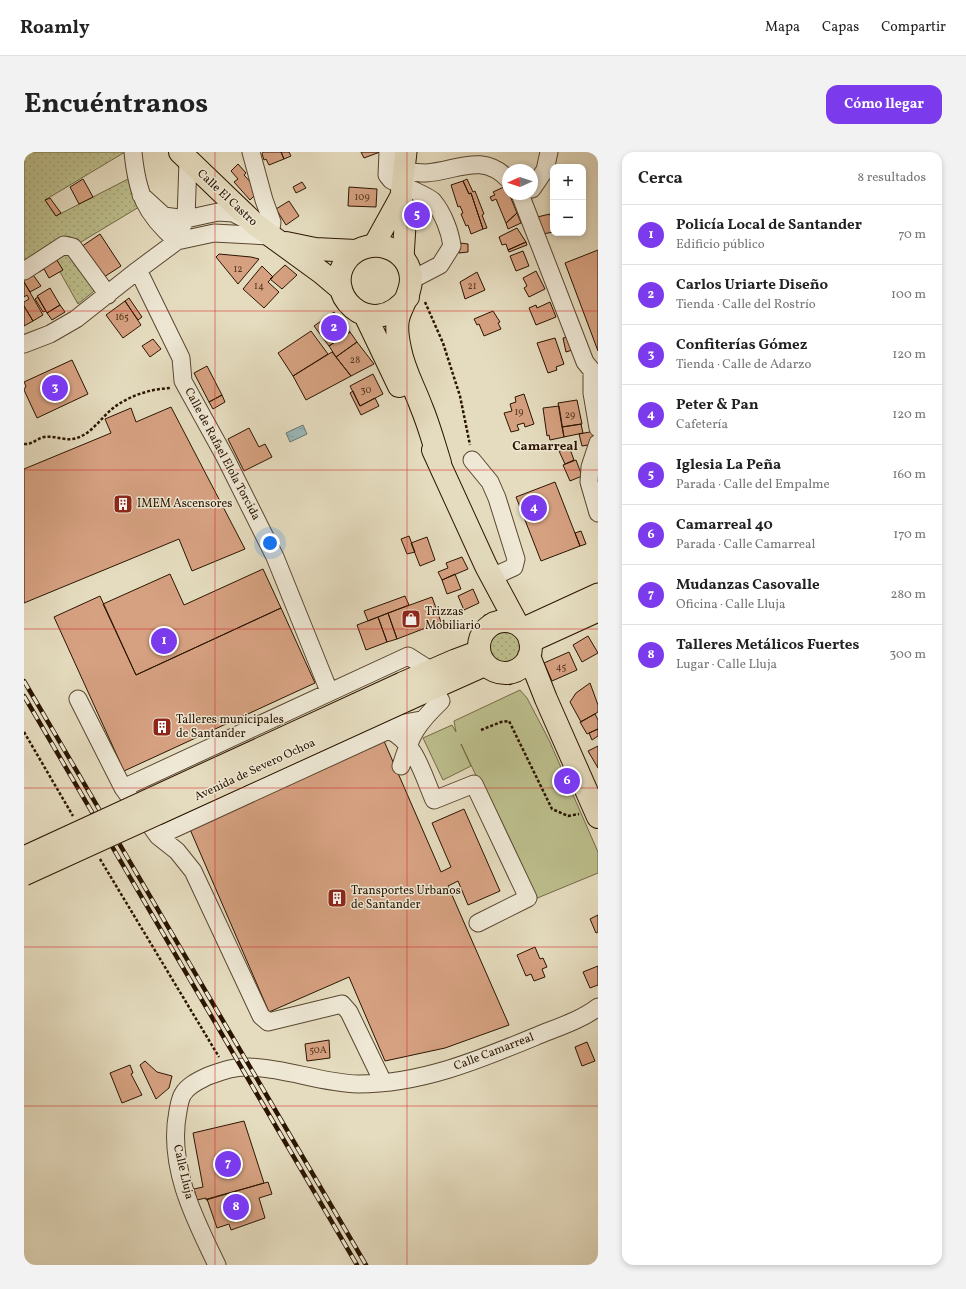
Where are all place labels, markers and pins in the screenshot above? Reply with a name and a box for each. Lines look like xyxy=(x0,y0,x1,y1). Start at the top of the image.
pin: 5 xyxy=(404,200,430,230)
pin: 2 xyxy=(321,313,347,343)
pin: 3 xyxy=(42,373,68,403)
building icon: IMEM Ascensores xyxy=(112,493,134,515)
pin: 4 xyxy=(521,493,547,523)
place label: IMEM Ascensores xyxy=(137,496,232,512)
place label: Trizzas Mobiliario xyxy=(425,604,481,634)
shop icon: Trizzas Mobiliario xyxy=(400,608,422,630)
pin: 1 xyxy=(151,626,177,656)
place label: Talleres municipales de Santander xyxy=(176,712,284,742)
building icon: Talleres municipales de Santander xyxy=(151,716,173,738)
pin: 6 xyxy=(554,766,580,796)
place label: Transportes Urbanos de Santander xyxy=(351,883,461,913)
building icon: Transportes Urbanos de Santander xyxy=(326,887,348,909)
pin: 7 xyxy=(215,1149,241,1179)
pin: 8 xyxy=(223,1192,249,1222)

